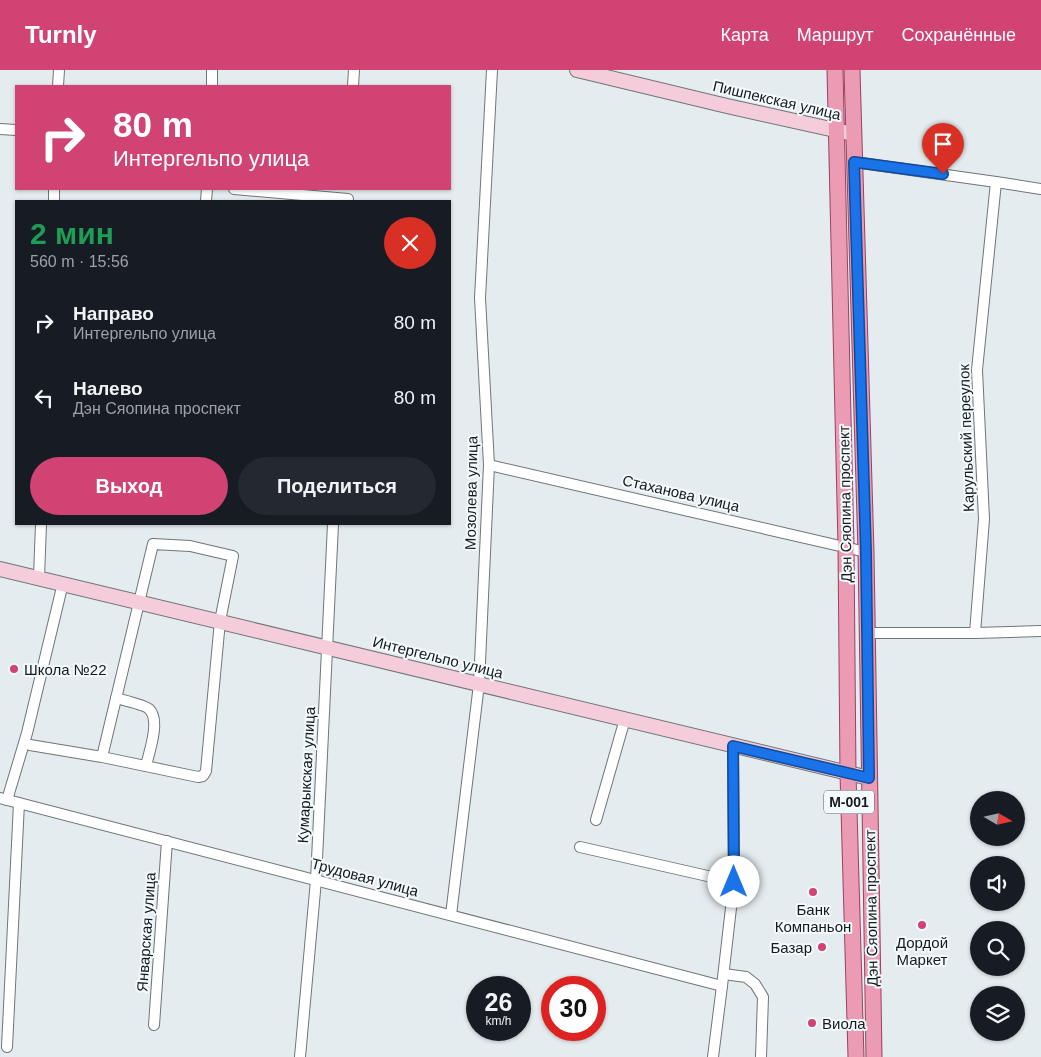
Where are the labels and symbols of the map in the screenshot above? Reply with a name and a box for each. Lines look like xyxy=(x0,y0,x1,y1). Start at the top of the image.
street label: Пишпекская улица xyxy=(711,77,843,123)
pin xyxy=(922,123,964,174)
street label: Карульский переулок xyxy=(955,363,977,512)
street label: Дэн Сяопина проспект xyxy=(835,425,855,583)
street label: Мозолева улица xyxy=(462,435,481,550)
street label: Стаханова улица xyxy=(621,471,742,515)
street label: Интергельпо улица xyxy=(371,633,506,682)
place label: Школа №22 xyxy=(24,661,107,678)
marker: Школа №22 xyxy=(8,663,20,675)
street label: Кумарыкская улица xyxy=(294,706,318,844)
road number: M-001 xyxy=(824,790,874,814)
north arrow xyxy=(970,791,1025,846)
street label: Дэн Сяопина проспект xyxy=(861,829,881,987)
street label: Трудовая улица xyxy=(310,855,421,900)
position arrow xyxy=(707,855,759,907)
street label: Январская улица xyxy=(133,871,159,992)
marker: Банк Компаньон xyxy=(807,886,819,898)
place label: Банк Компаньон xyxy=(775,901,851,935)
marker: Дордой Маркет xyxy=(916,919,928,931)
place label: Дордой Маркет xyxy=(896,934,948,968)
place label: Базар xyxy=(770,939,812,956)
marker: Базар xyxy=(816,941,828,953)
speed limit sign: 30 xyxy=(541,976,606,1041)
place label: Виола xyxy=(822,1015,866,1032)
marker: Виола xyxy=(806,1017,818,1029)

